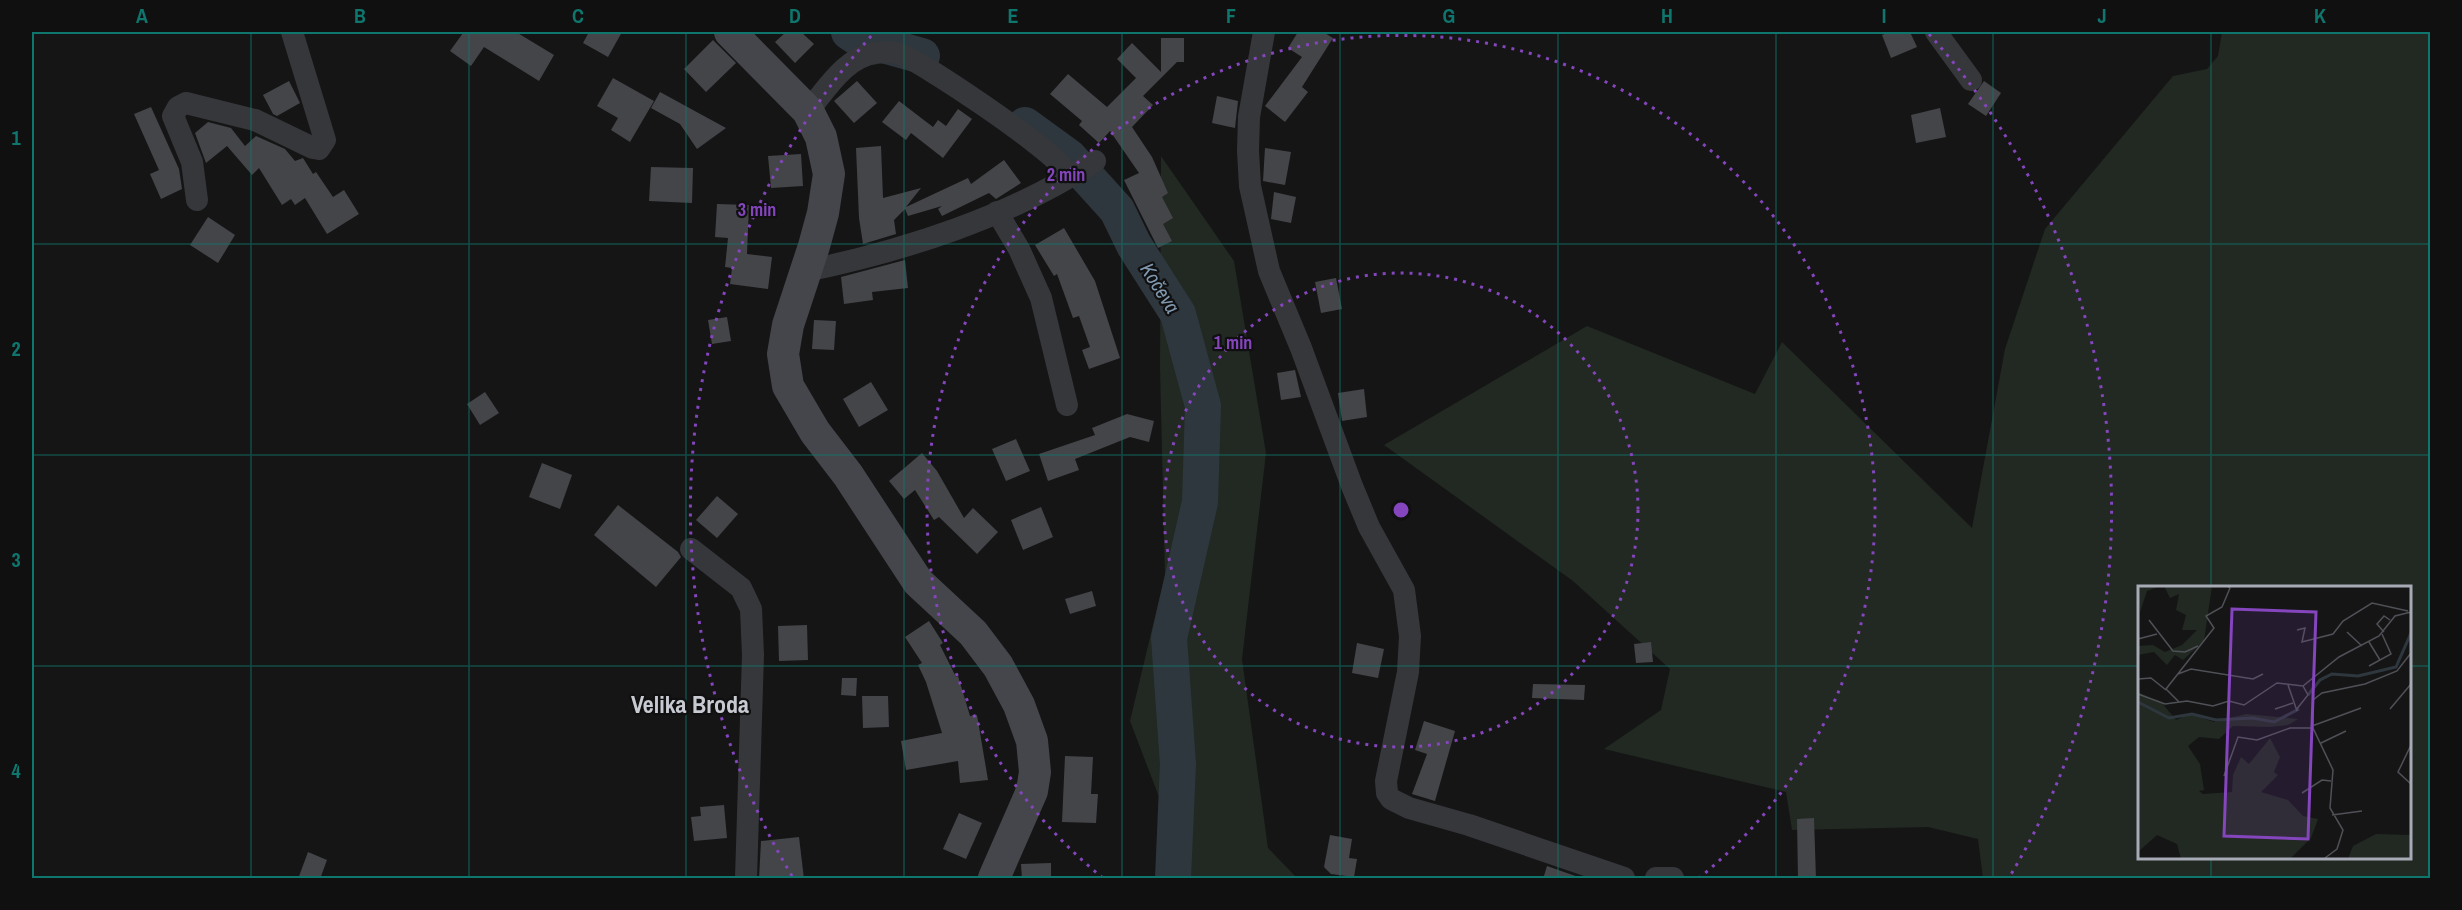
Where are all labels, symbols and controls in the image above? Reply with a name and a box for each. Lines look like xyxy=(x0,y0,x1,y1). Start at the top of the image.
text: A xyxy=(136,2,148,29)
text: B xyxy=(354,2,366,29)
text: C xyxy=(572,2,584,29)
text: D xyxy=(789,2,801,29)
text: E xyxy=(1008,2,1019,29)
text: F xyxy=(1226,2,1236,29)
text: G xyxy=(1443,2,1455,29)
text: H xyxy=(1661,2,1673,29)
text: I xyxy=(1882,2,1886,29)
text: J xyxy=(2097,2,2107,29)
text: K xyxy=(2314,2,2326,29)
text: 1 xyxy=(11,124,21,151)
text: 2 min xyxy=(1047,162,1085,187)
text: 3 min xyxy=(738,197,776,222)
water label: Kočeva xyxy=(1134,257,1186,318)
text: 1 min xyxy=(1214,330,1252,355)
text: 2 xyxy=(11,335,21,362)
centre of rings xyxy=(1391,500,1411,520)
text: 3 xyxy=(11,546,21,573)
inset map xyxy=(2138,586,2411,859)
district label: Velika Broda xyxy=(631,688,749,720)
text: 4 xyxy=(11,757,21,784)

